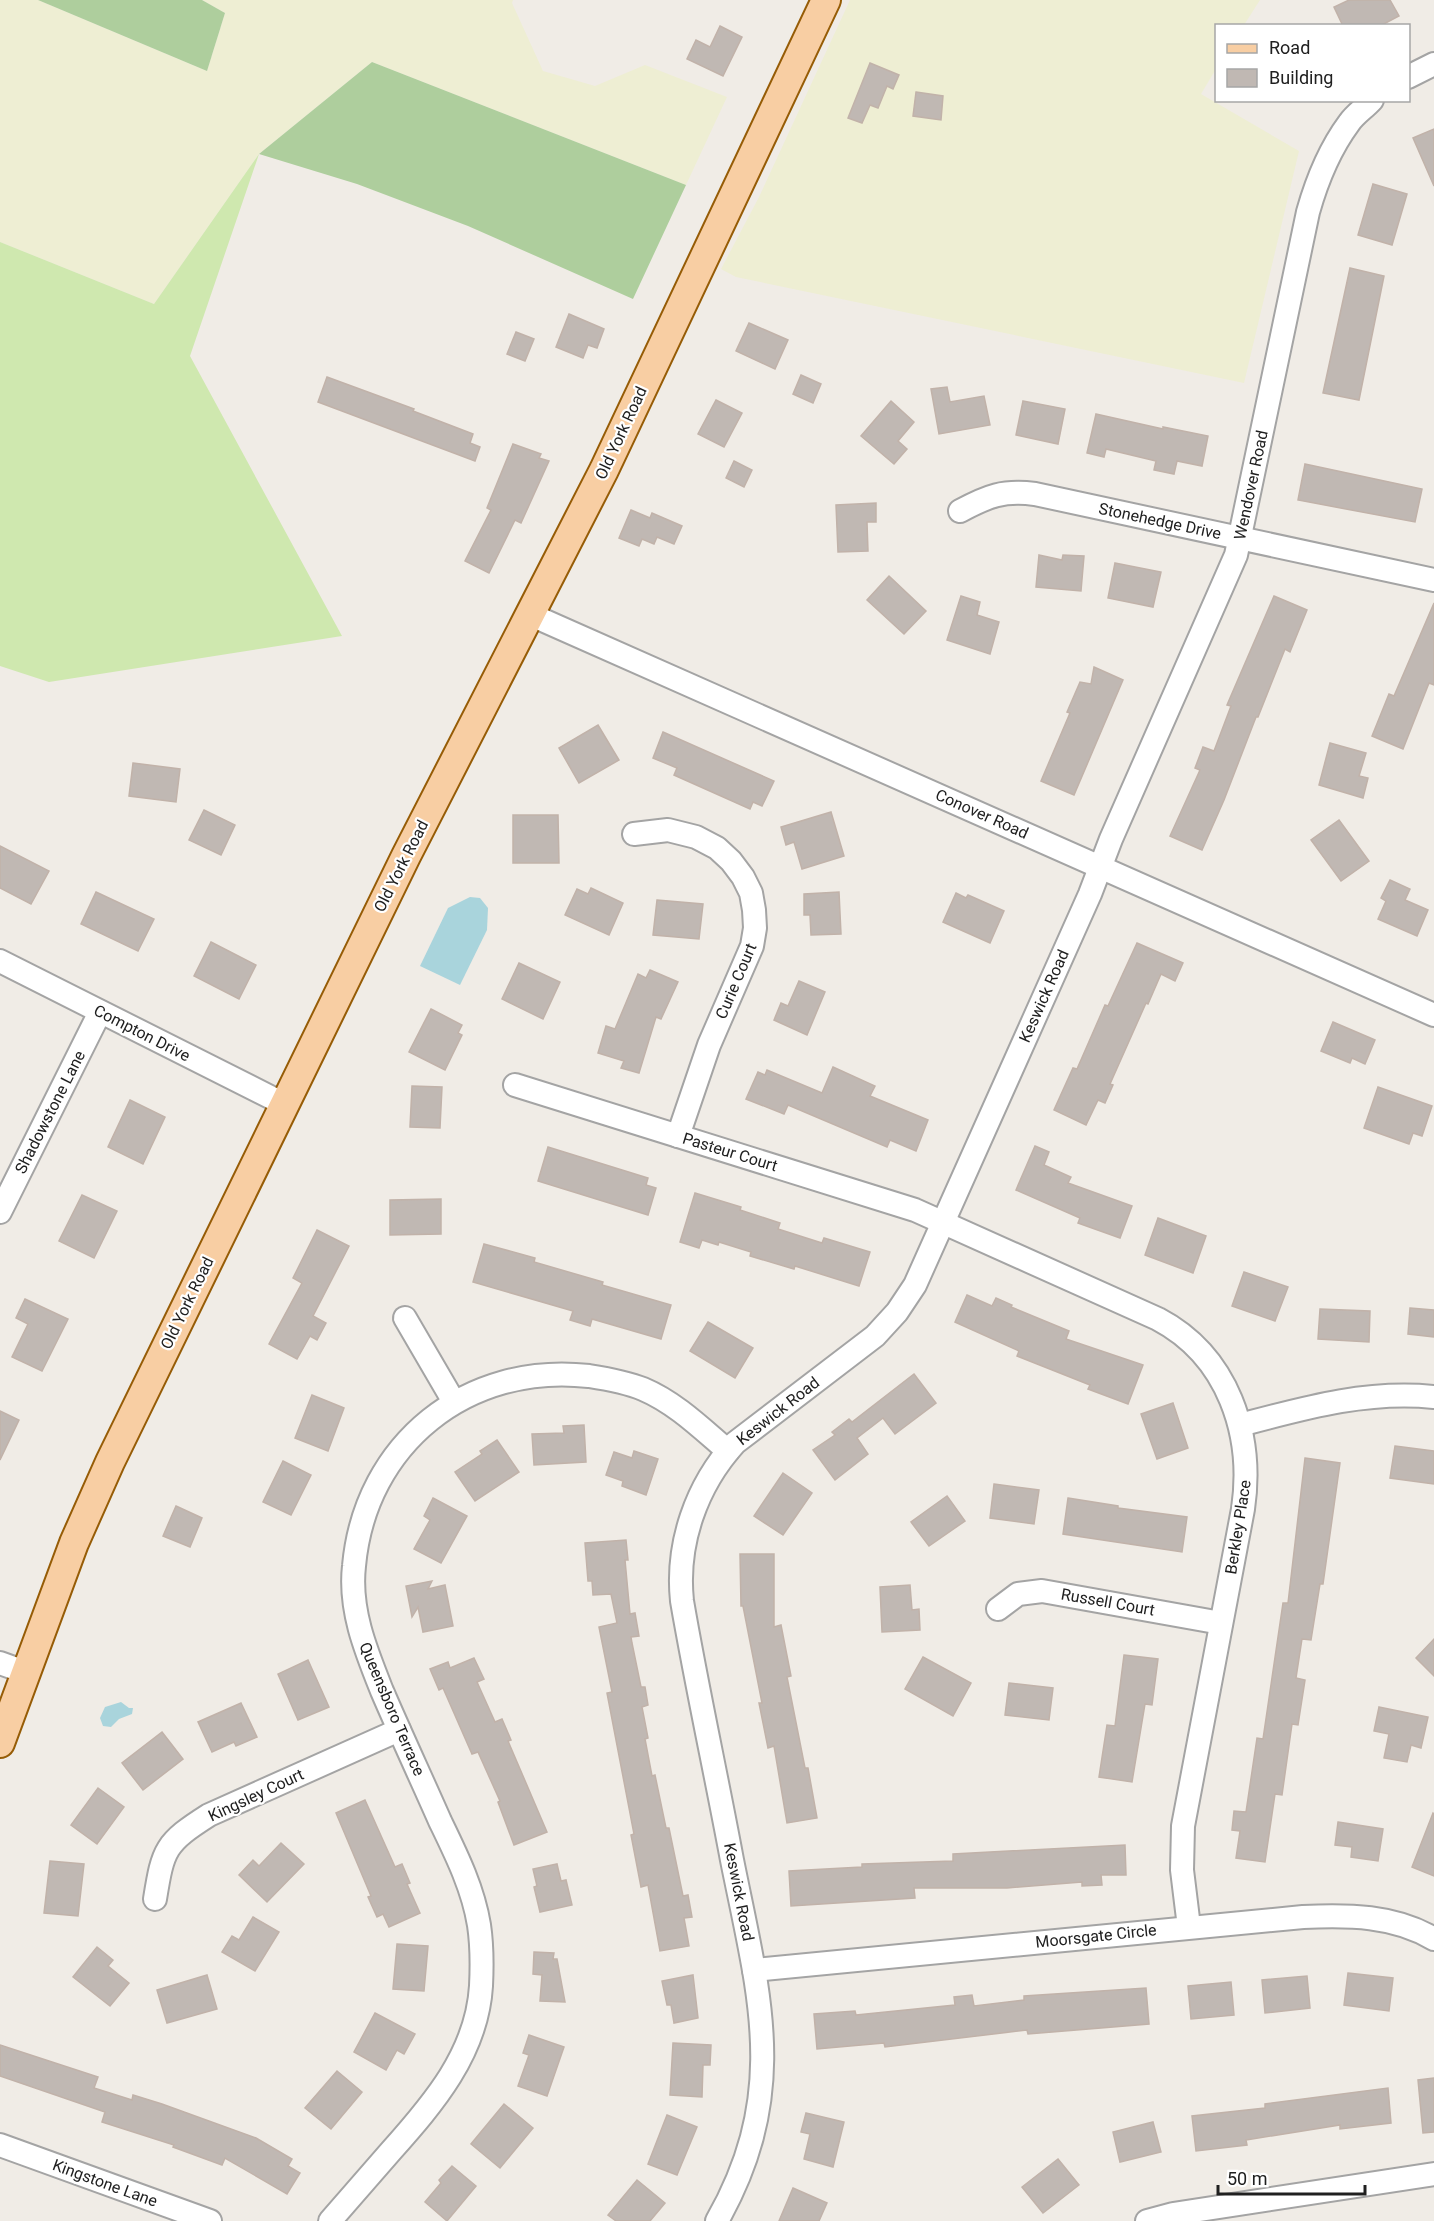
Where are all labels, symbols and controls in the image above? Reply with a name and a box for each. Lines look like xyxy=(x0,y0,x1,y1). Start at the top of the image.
legend xyxy=(1215,24,1410,102)
text: Road xyxy=(1269,37,1310,58)
text: Building xyxy=(1269,67,1333,88)
street label: Old York Road xyxy=(591,384,651,482)
street label: Wendover Road xyxy=(1230,428,1272,542)
street label: Stonehedge Drive xyxy=(1097,499,1223,543)
street label: Conover Road xyxy=(933,785,1031,843)
street label: Old York Road xyxy=(370,817,432,915)
street label: Curie Court xyxy=(712,940,760,1022)
street label: Keswick Road xyxy=(1015,947,1073,1045)
street label: Compton Drive xyxy=(91,1001,193,1065)
street label: Shadowstone Lane xyxy=(11,1047,89,1177)
street label: Pasteur Court xyxy=(680,1129,780,1175)
street label: Old York Road xyxy=(156,1254,218,1352)
street label: Keswick Road xyxy=(733,1373,823,1449)
street label: Berkley Place xyxy=(1221,1478,1255,1576)
street label: Russell Court xyxy=(1060,1584,1156,1620)
street label: Queensboro Terrace xyxy=(355,1639,429,1779)
street label: Kingsley Court xyxy=(205,1765,307,1825)
street label: Keswick Road xyxy=(720,1841,758,1943)
street label: Moorsgate Circle xyxy=(1035,1920,1157,1952)
street label: Kingstone Lane xyxy=(50,2155,160,2211)
scale bar xyxy=(1218,2158,1365,2196)
text: 50 m xyxy=(1227,2168,1267,2189)

